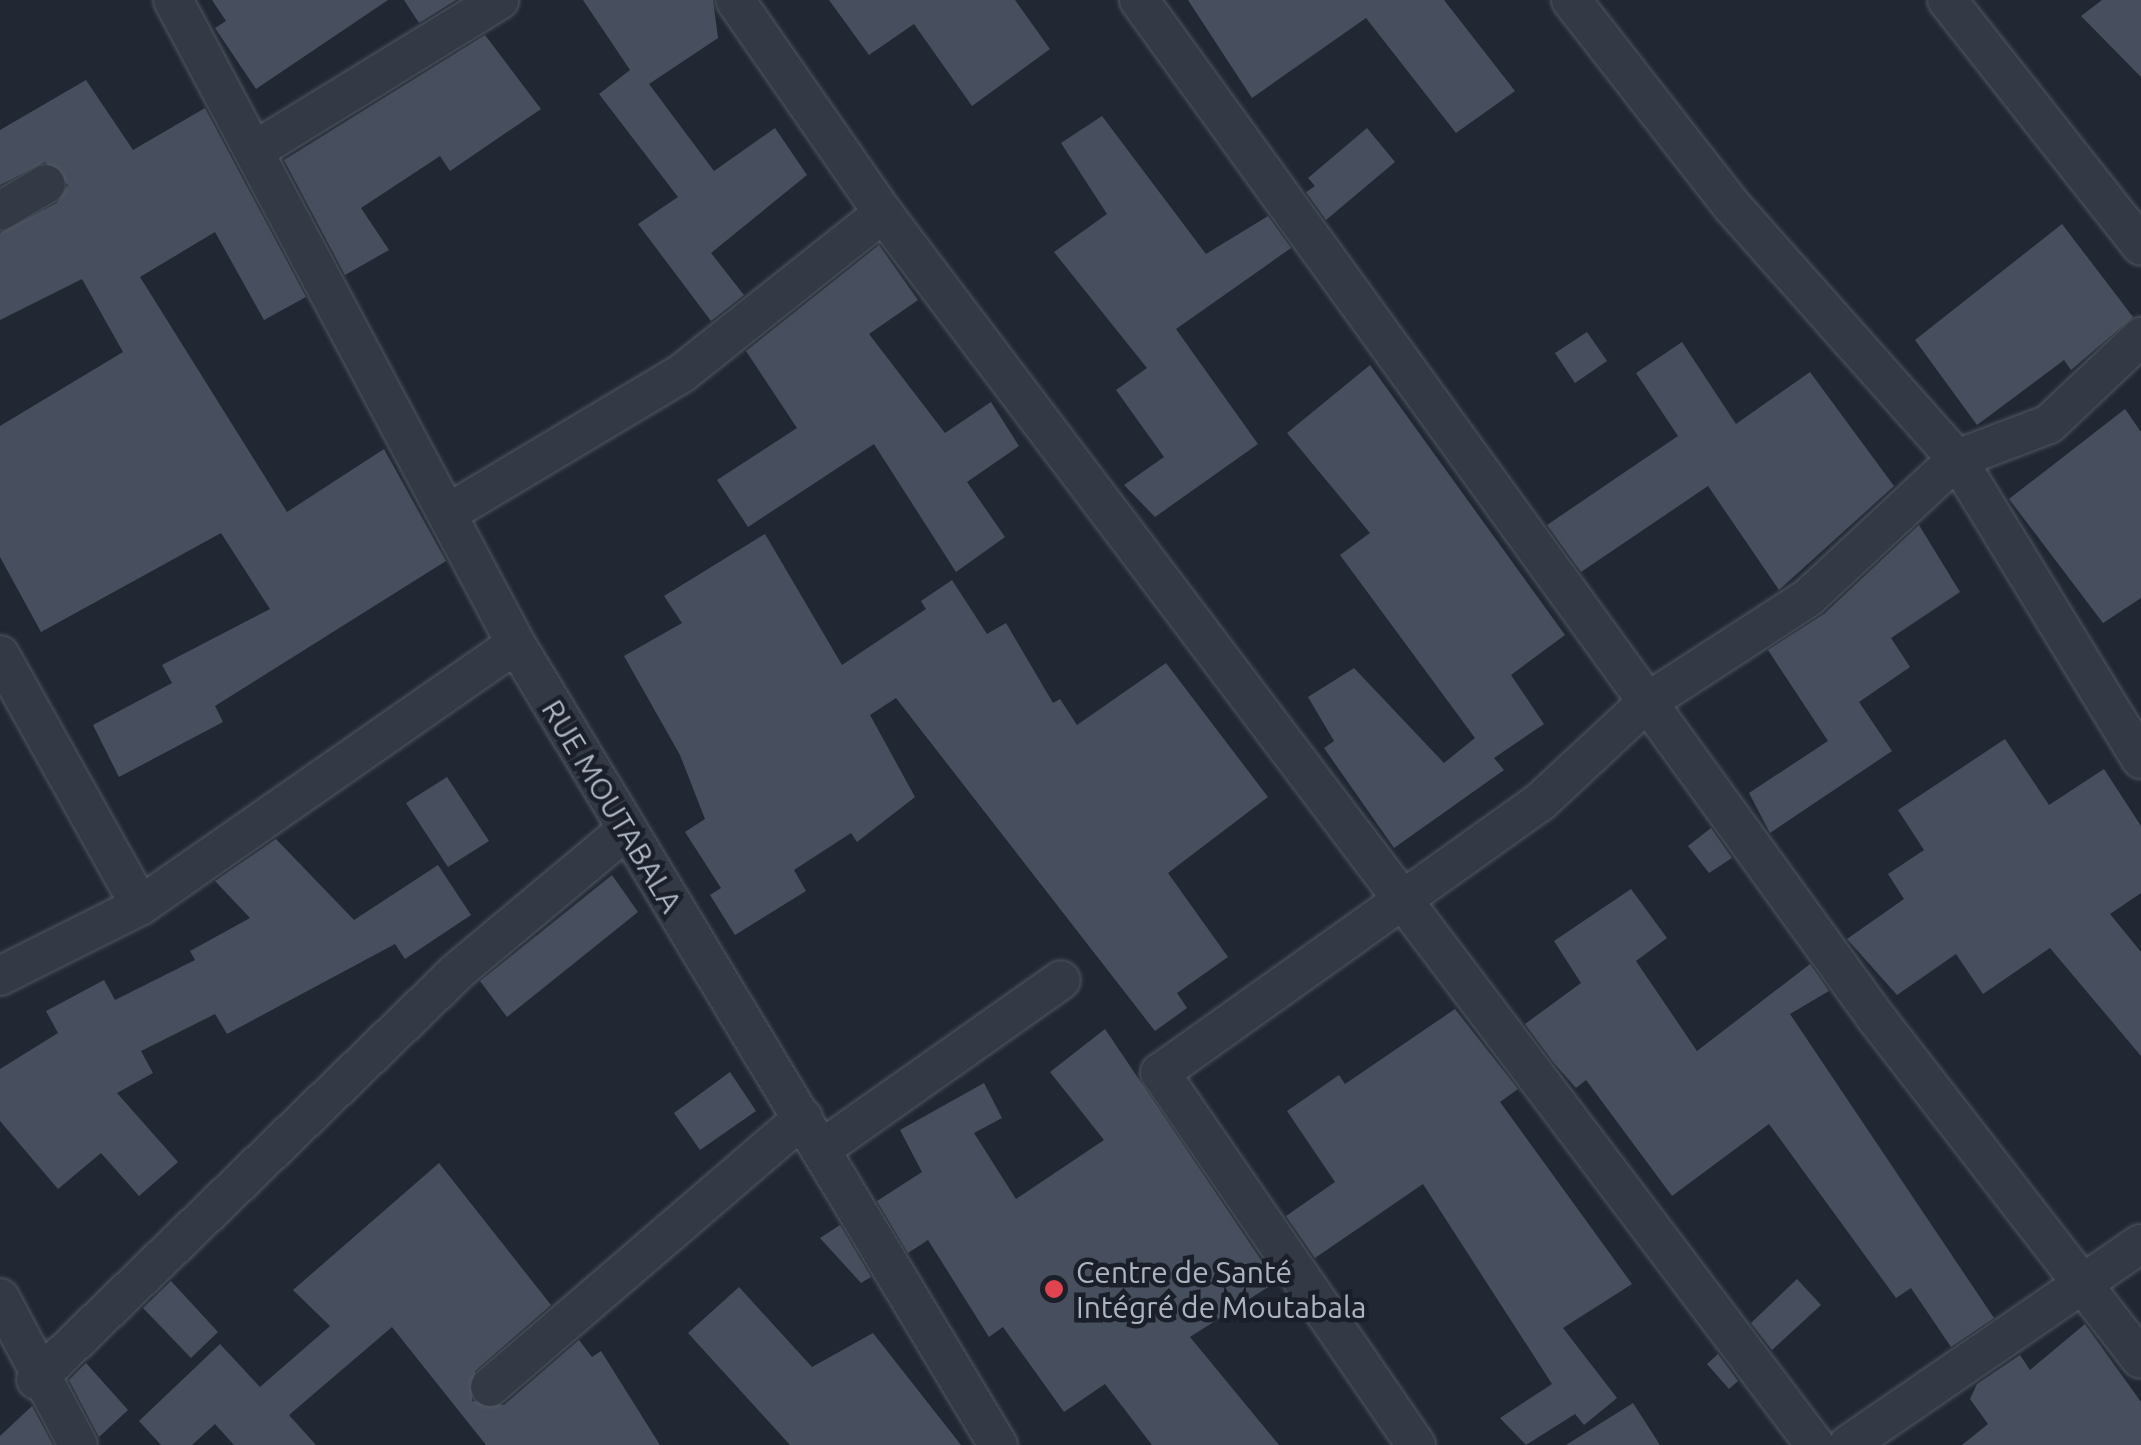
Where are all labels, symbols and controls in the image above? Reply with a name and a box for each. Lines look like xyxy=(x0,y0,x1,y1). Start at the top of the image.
street label: RUE MOUTABALA xyxy=(534,693,690,919)
place label: Centre de Santé Intégré de Moutabala xyxy=(1076,1254,1366,1324)
marker: Centre de Santé Intégré de Moutabala xyxy=(1041,1276,1067,1302)

